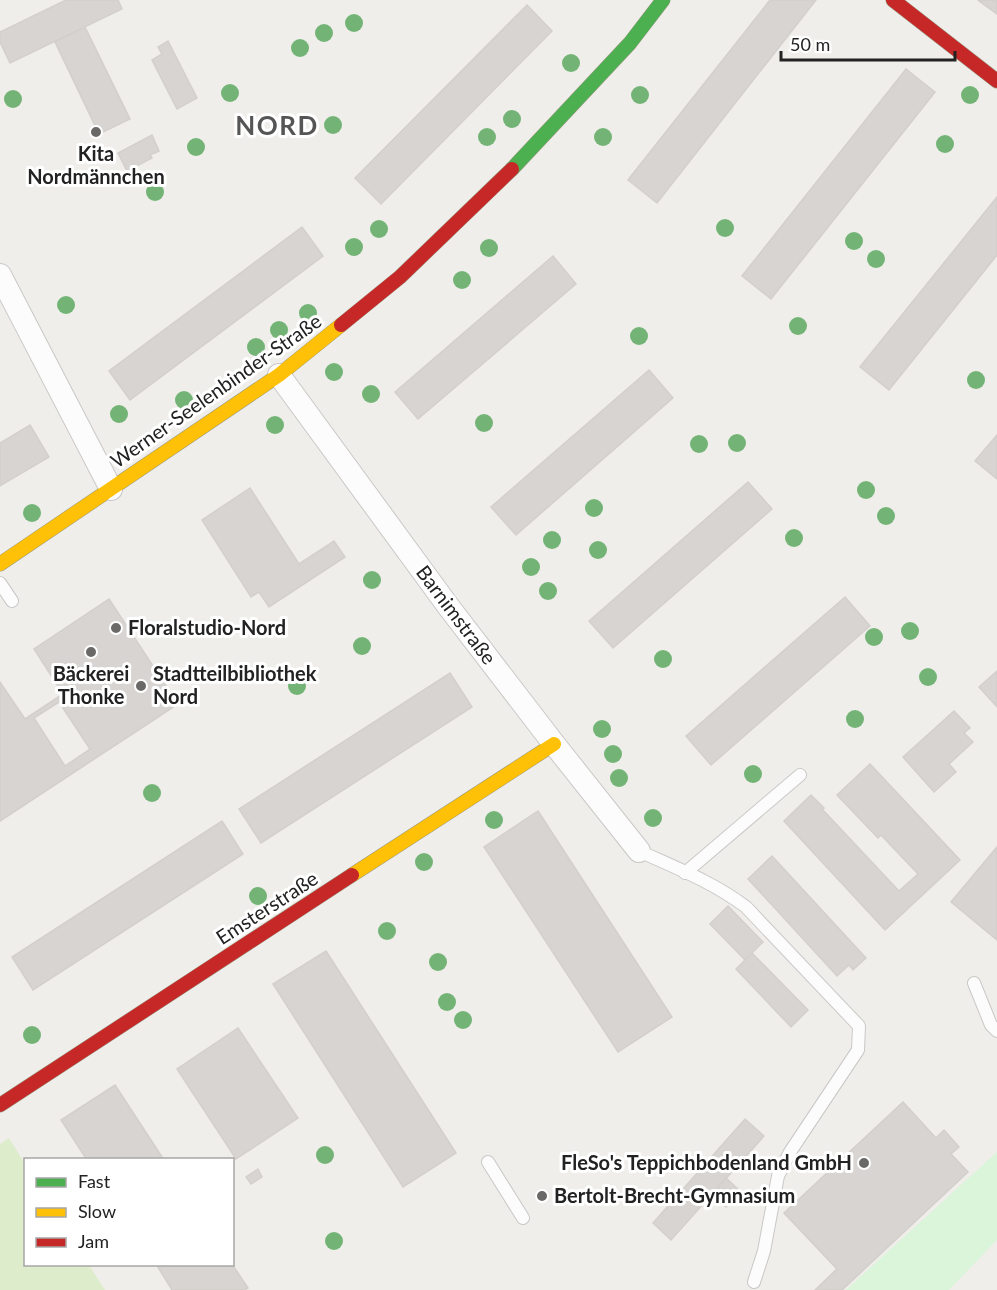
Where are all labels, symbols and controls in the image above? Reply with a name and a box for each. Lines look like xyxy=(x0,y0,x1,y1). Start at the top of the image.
scale bar xyxy=(781,24,955,62)
text: 50 m xyxy=(790,33,830,55)
district label: NORD xyxy=(235,109,319,141)
marker: Kita Nordmännchen xyxy=(89,125,103,139)
place label: Kita Nordmännchen xyxy=(27,141,165,188)
street label: Werner-Seelenbinder-Straße xyxy=(105,308,325,472)
street label: Barnimstraße xyxy=(412,560,502,669)
place label: Floralstudio-Nord xyxy=(128,615,286,639)
marker: Floralstudio-Nord xyxy=(109,621,123,635)
marker: Bäckerei Thonke xyxy=(84,645,98,659)
place label: Bäckerei Thonke xyxy=(53,661,129,708)
place label: Stadtteilbibliothek Nord xyxy=(153,661,317,708)
marker: Stadtteilbibliothek Nord xyxy=(134,679,148,693)
street label: Emsterstraße xyxy=(211,865,322,949)
place label: FleSo's Teppichbodenland GmbH xyxy=(561,1150,852,1174)
marker: FleSo's Teppichbodenland GmbH xyxy=(857,1156,871,1170)
legend xyxy=(24,1158,234,1266)
text: Fast xyxy=(78,1170,111,1192)
place label: Bertolt-Brecht-Gymnasium xyxy=(554,1183,795,1207)
marker: Bertolt-Brecht-Gymnasium xyxy=(535,1189,549,1203)
text: Slow xyxy=(78,1200,116,1222)
text: Jam xyxy=(78,1230,109,1252)

